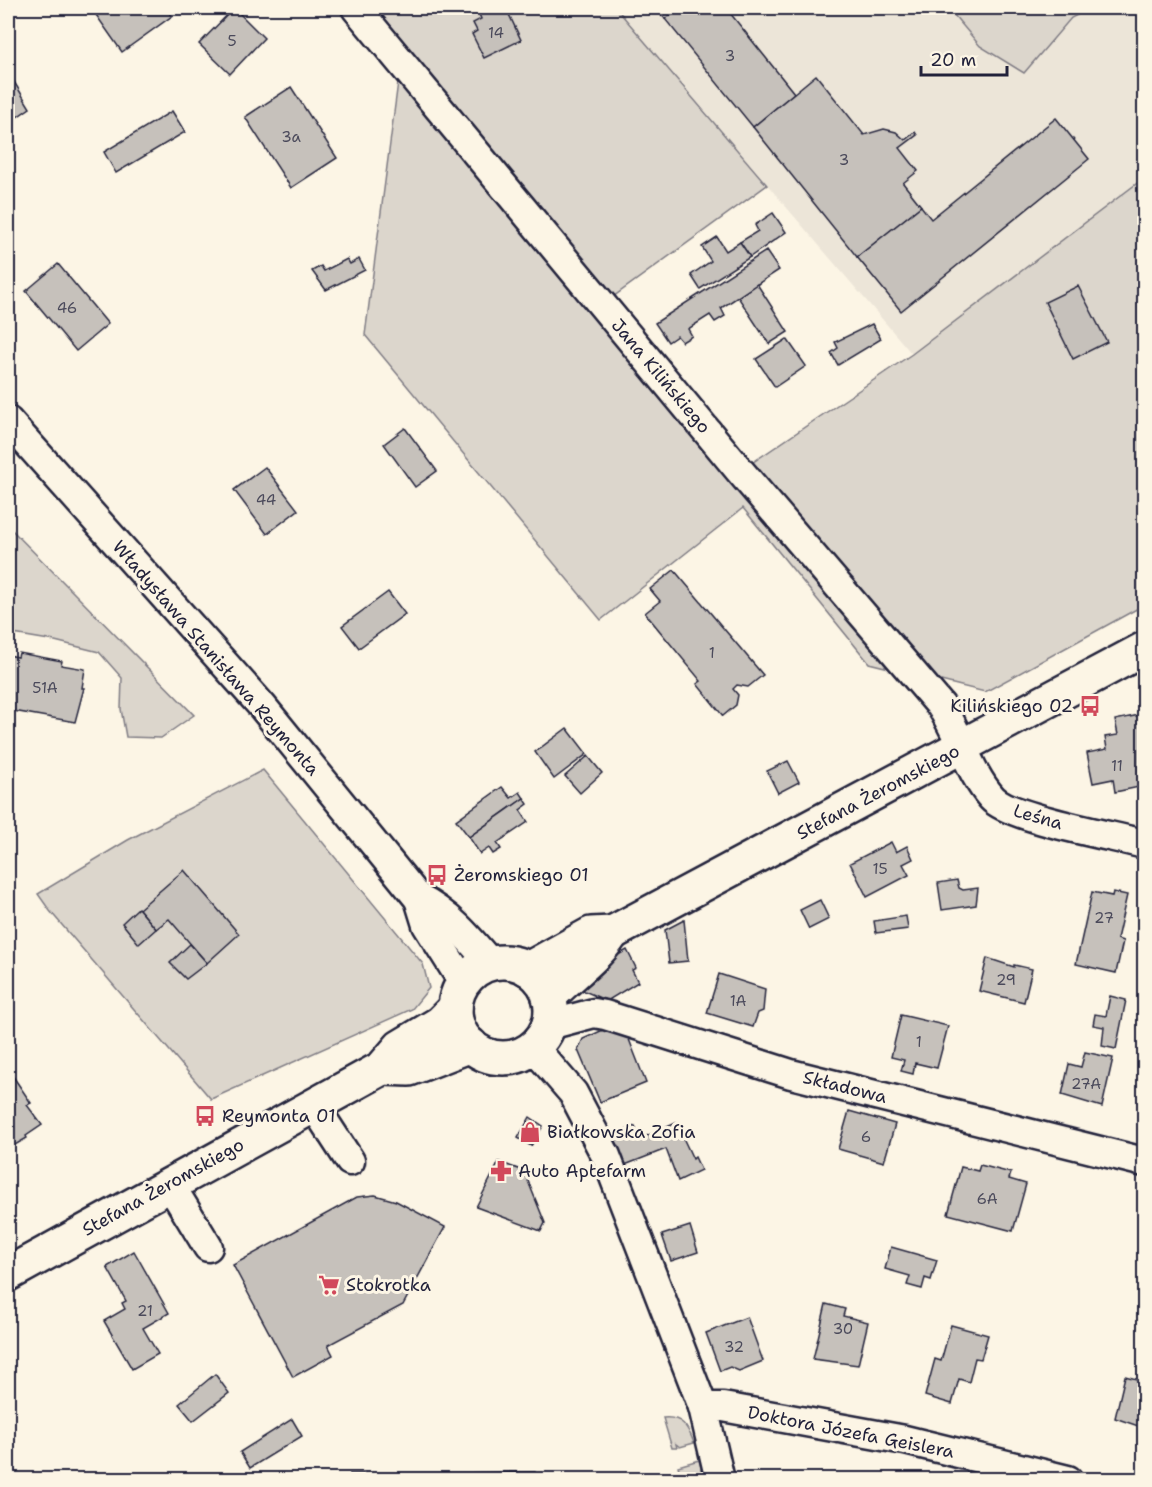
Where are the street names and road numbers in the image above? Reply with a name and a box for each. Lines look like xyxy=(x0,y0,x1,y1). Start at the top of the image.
street label: Jana Kilińskiego xyxy=(606,314,716,438)
street label: Władysława Stanisława Reymonta xyxy=(107,535,325,781)
street label: Stefana Żeromskiego xyxy=(792,739,964,845)
street label: Leśna xyxy=(1011,799,1065,835)
street label: Składowa xyxy=(801,1065,889,1109)
street label: Stefana Żeromskiego xyxy=(78,1133,248,1241)
street label: Doktora Józefa Geislera xyxy=(746,1400,956,1464)

